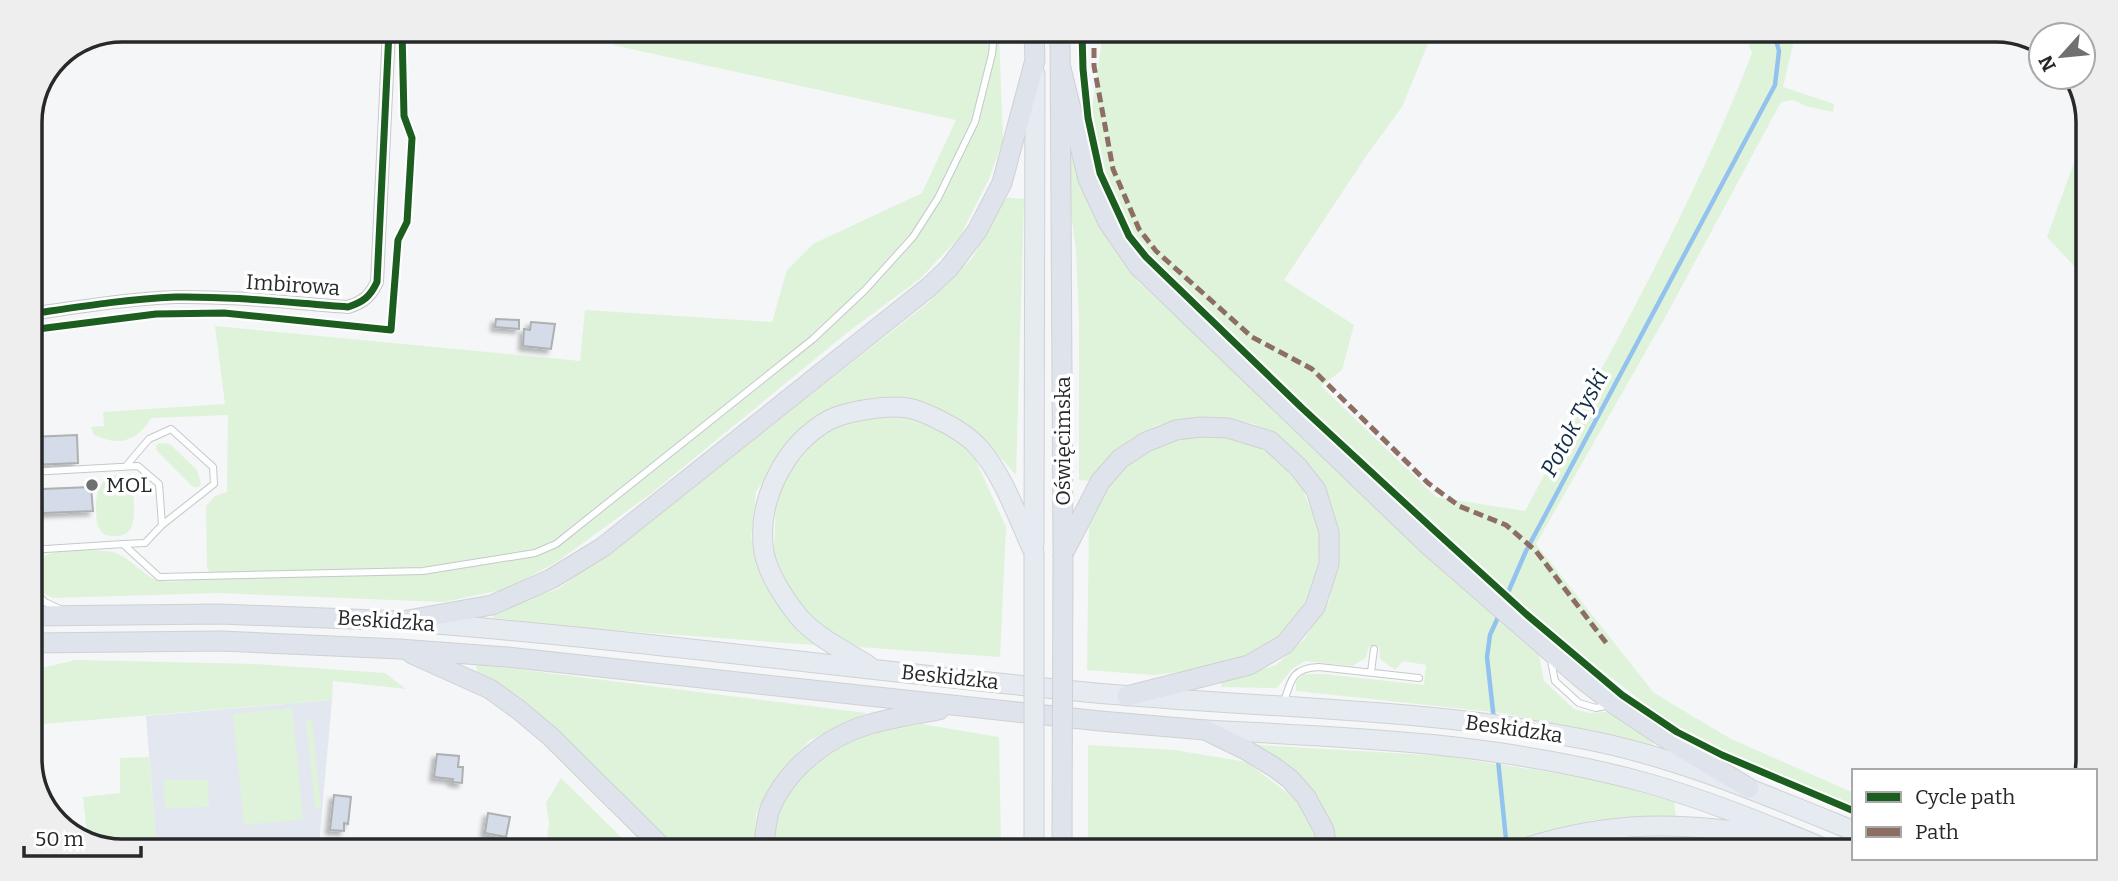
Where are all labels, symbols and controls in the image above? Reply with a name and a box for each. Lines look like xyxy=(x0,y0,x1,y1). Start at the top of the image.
north arrow xyxy=(2027,21,2097,91)
text: N xyxy=(2034,51,2061,75)
street label: Imbirowa xyxy=(245,269,341,301)
water label: Potok Tyski xyxy=(1534,365,1614,481)
street label: Oświęcimska xyxy=(1050,376,1076,506)
place label: MOL xyxy=(106,472,152,498)
marker: MOL xyxy=(84,477,100,493)
street label: Beskidzka xyxy=(336,605,436,637)
street label: Beskidzka xyxy=(900,659,1001,695)
street label: Beskidzka xyxy=(1464,709,1565,749)
legend xyxy=(1852,769,2097,860)
text: Cycle path xyxy=(1915,784,2015,810)
scale bar xyxy=(24,814,142,858)
text: Path xyxy=(1915,819,1959,845)
text: 50 m xyxy=(35,826,84,852)

